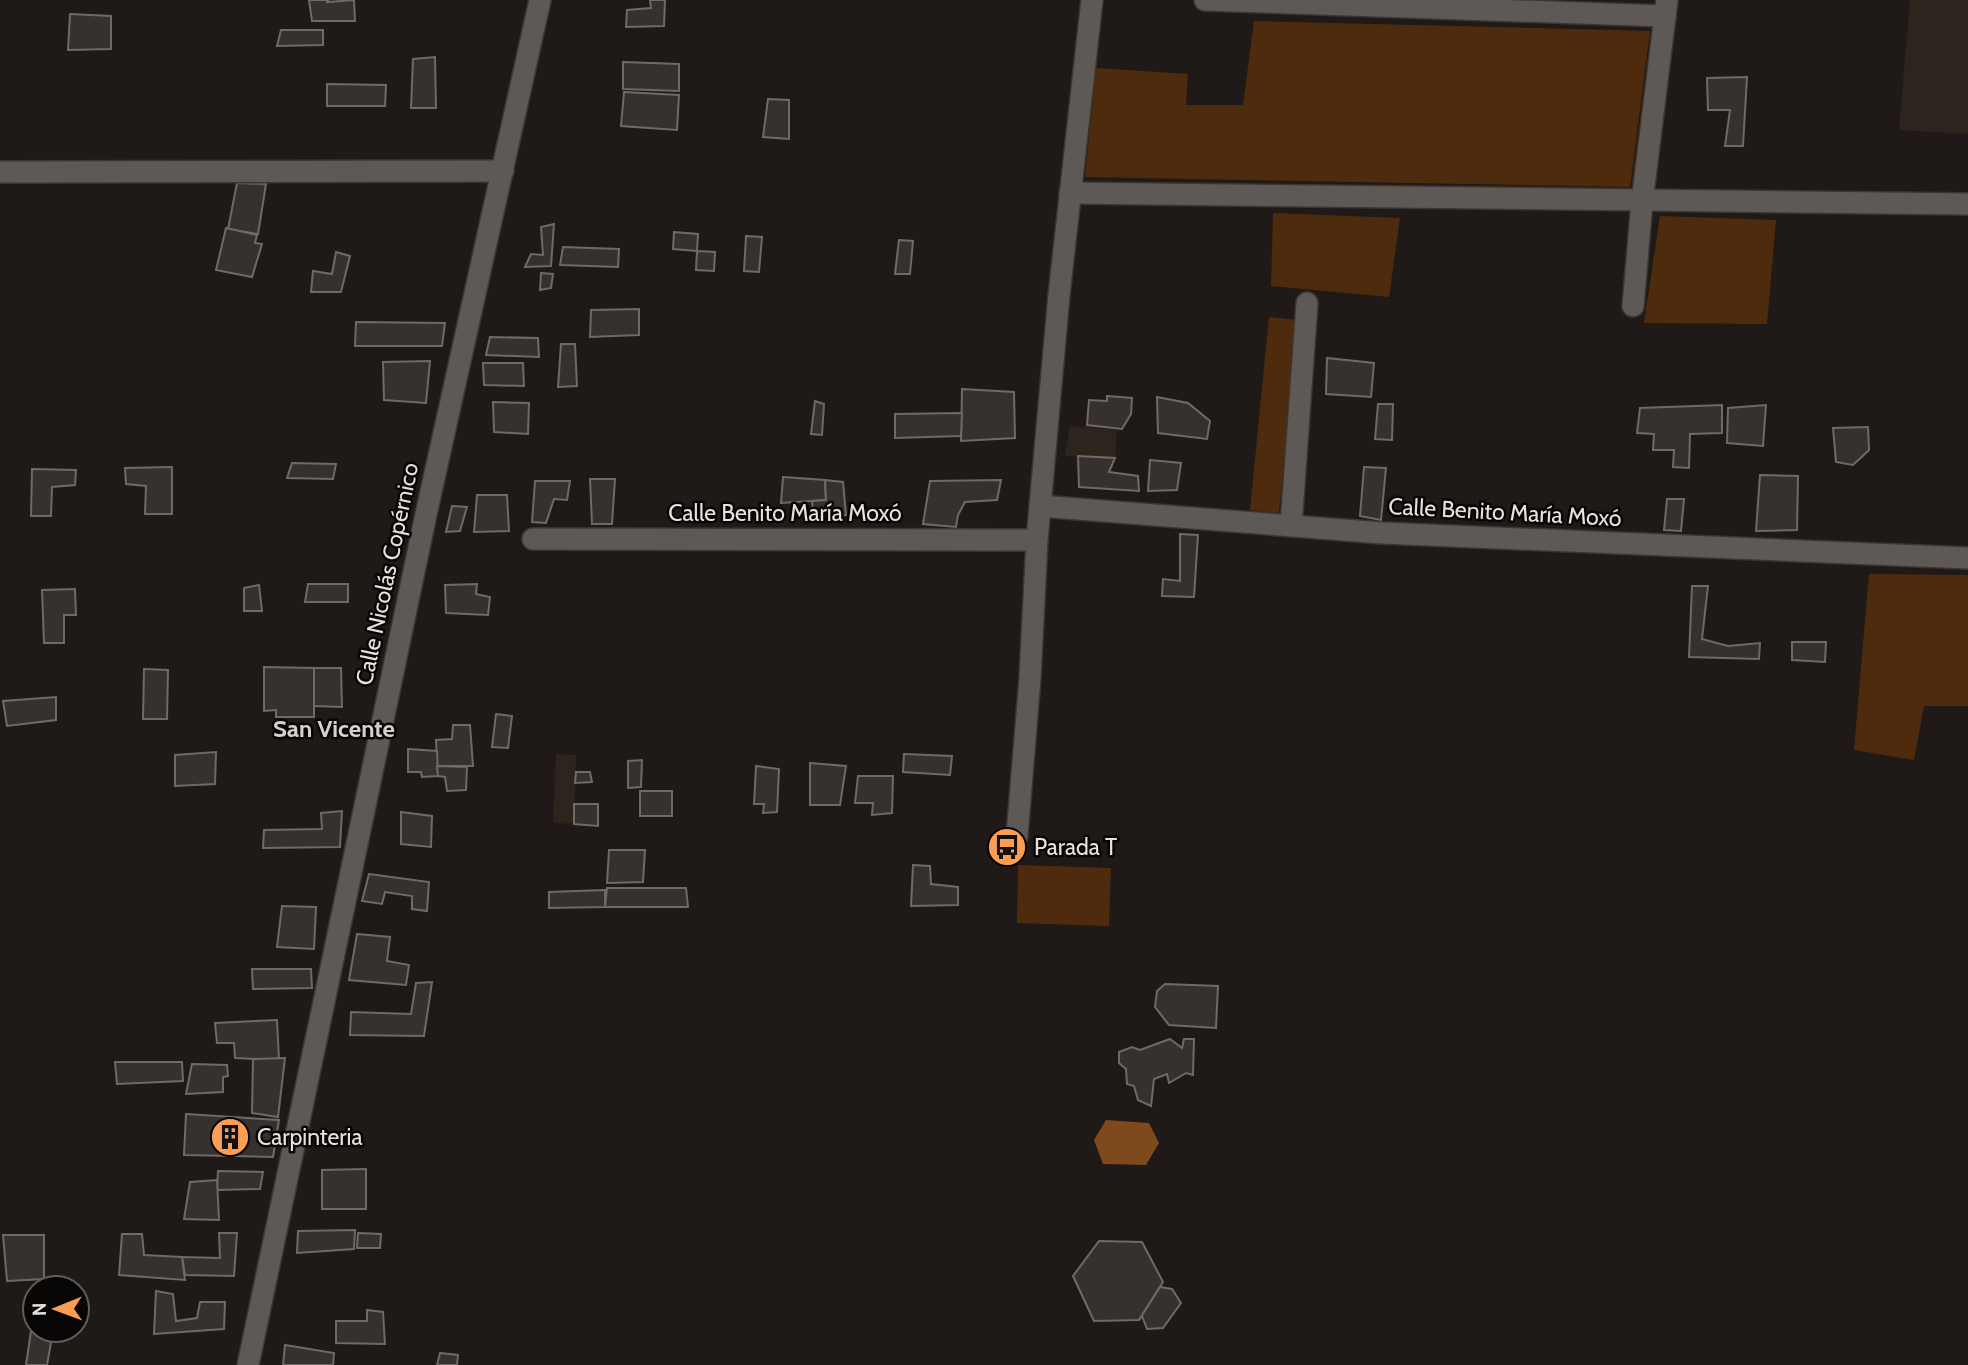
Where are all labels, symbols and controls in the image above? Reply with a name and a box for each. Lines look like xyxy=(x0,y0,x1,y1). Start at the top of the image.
street label: Calle Nicolás Copérnico xyxy=(350,460,424,688)
street label: Calle Benito María Moxó xyxy=(1388,492,1622,532)
street label: Calle Benito María Moxó xyxy=(668,499,902,527)
district label: San Vicente xyxy=(273,714,395,743)
bus stop icon: Parada T xyxy=(986,826,1028,868)
place label: Parada T xyxy=(1034,833,1117,861)
building icon: Carpinteria xyxy=(209,1116,251,1158)
place label: Carpinteria xyxy=(257,1123,362,1151)
north arrow xyxy=(21,1274,91,1344)
text: N xyxy=(28,1302,51,1316)

